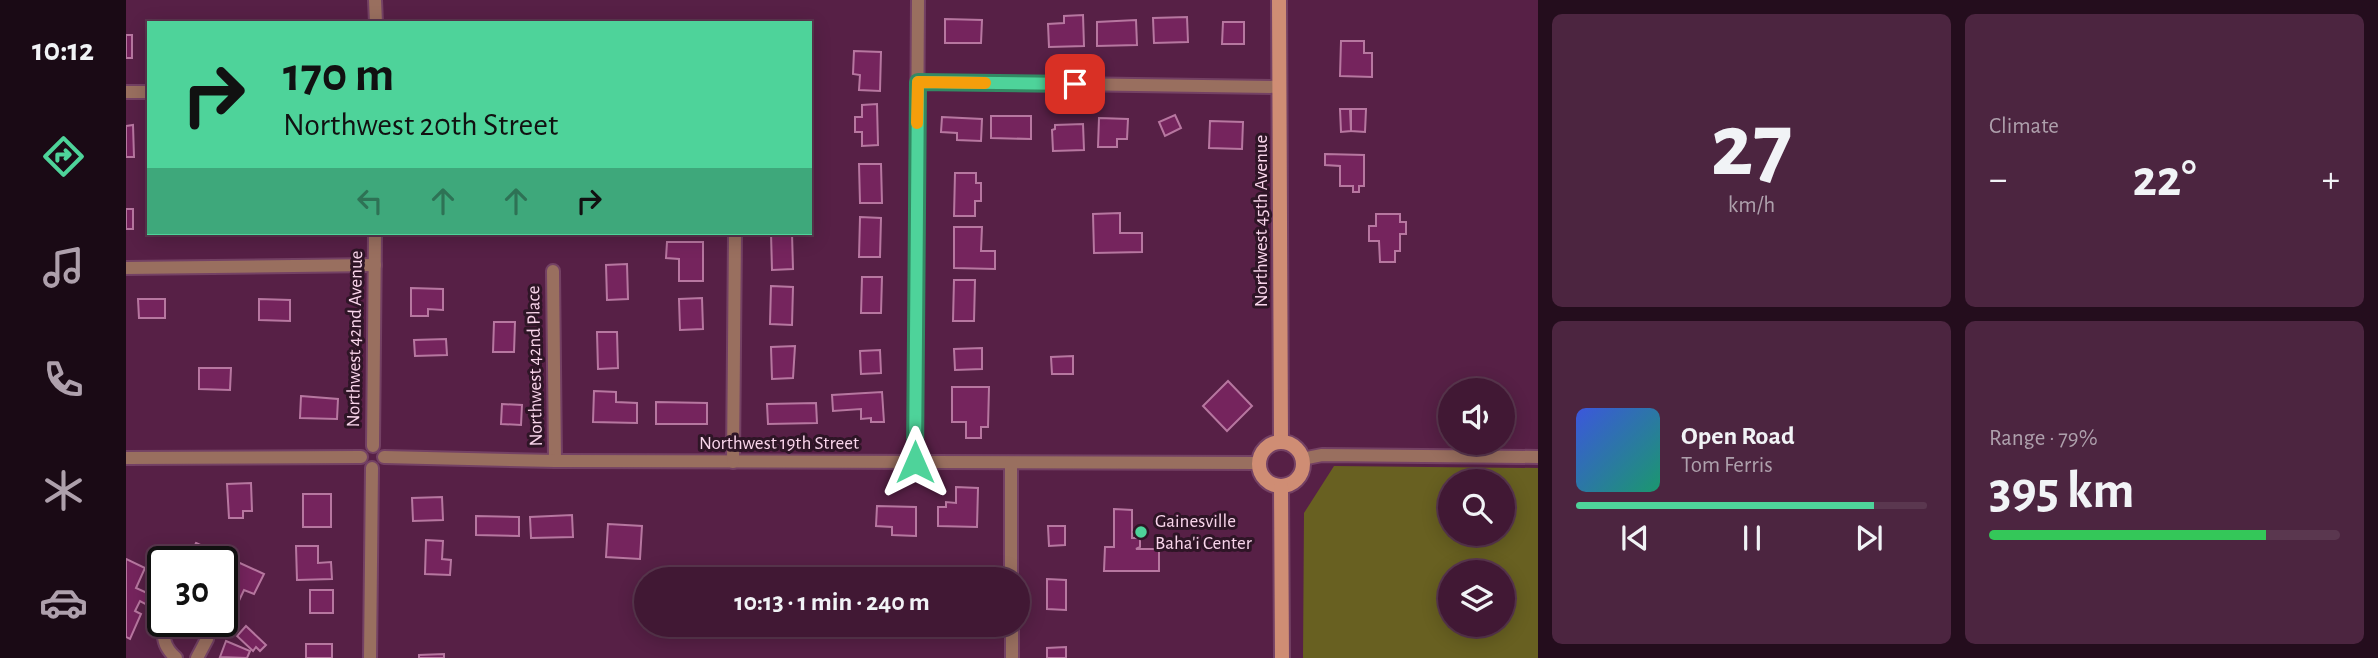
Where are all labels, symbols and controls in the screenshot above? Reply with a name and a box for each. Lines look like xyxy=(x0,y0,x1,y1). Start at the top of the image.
text: 10:12 xyxy=(32,34,94,66)
icon: right xyxy=(168,49,259,140)
text: 170 m xyxy=(283,51,394,100)
pin xyxy=(1045,54,1105,114)
icon: arrive xyxy=(1056,65,1094,103)
text: 27 xyxy=(1710,101,1793,192)
text: Northwest 20th Street xyxy=(283,109,558,141)
text: Climate xyxy=(1989,115,2059,138)
icon: directions xyxy=(39,132,88,181)
street label: Northwest 45th Avenue xyxy=(1252,135,1271,307)
text: 22° xyxy=(2132,153,2197,205)
text: − xyxy=(1989,161,2007,199)
text: + xyxy=(2322,161,2340,199)
icon: left xyxy=(351,182,389,220)
icon: ahead xyxy=(424,182,462,220)
icon: ahead xyxy=(497,182,535,220)
icon: right xyxy=(570,182,608,220)
text: km/h xyxy=(1728,194,1775,217)
icon: music xyxy=(39,243,88,292)
street label: Northwest 42nd Avenue xyxy=(344,250,366,428)
street label: Northwest 42nd Place xyxy=(524,285,546,447)
icon: phone xyxy=(39,355,88,404)
map controls xyxy=(1438,378,1515,637)
button: sound xyxy=(1438,378,1515,455)
text: Open Road xyxy=(1681,423,1795,449)
position arrow xyxy=(878,425,952,499)
text: Range · 79% xyxy=(1989,427,2098,450)
street label: Northwest 19th Street xyxy=(699,434,859,453)
text: Tom Ferris xyxy=(1681,454,1773,477)
text: 395 km xyxy=(1989,465,2135,517)
icon: climate xyxy=(39,466,88,515)
button: search xyxy=(1438,469,1515,546)
place label: Gainesville Baha'i Center xyxy=(1155,512,1252,553)
icon: previous xyxy=(1616,519,1654,557)
icon: pause xyxy=(1733,519,1771,557)
icon: next xyxy=(1850,519,1888,557)
marker: Gainesville Baha'i Center xyxy=(1133,524,1149,540)
speed limit sign: 30 xyxy=(147,546,238,637)
button: layers xyxy=(1438,560,1515,637)
icon: car xyxy=(39,578,88,627)
text: 10:13 · 1 min · 240 m xyxy=(734,589,930,615)

